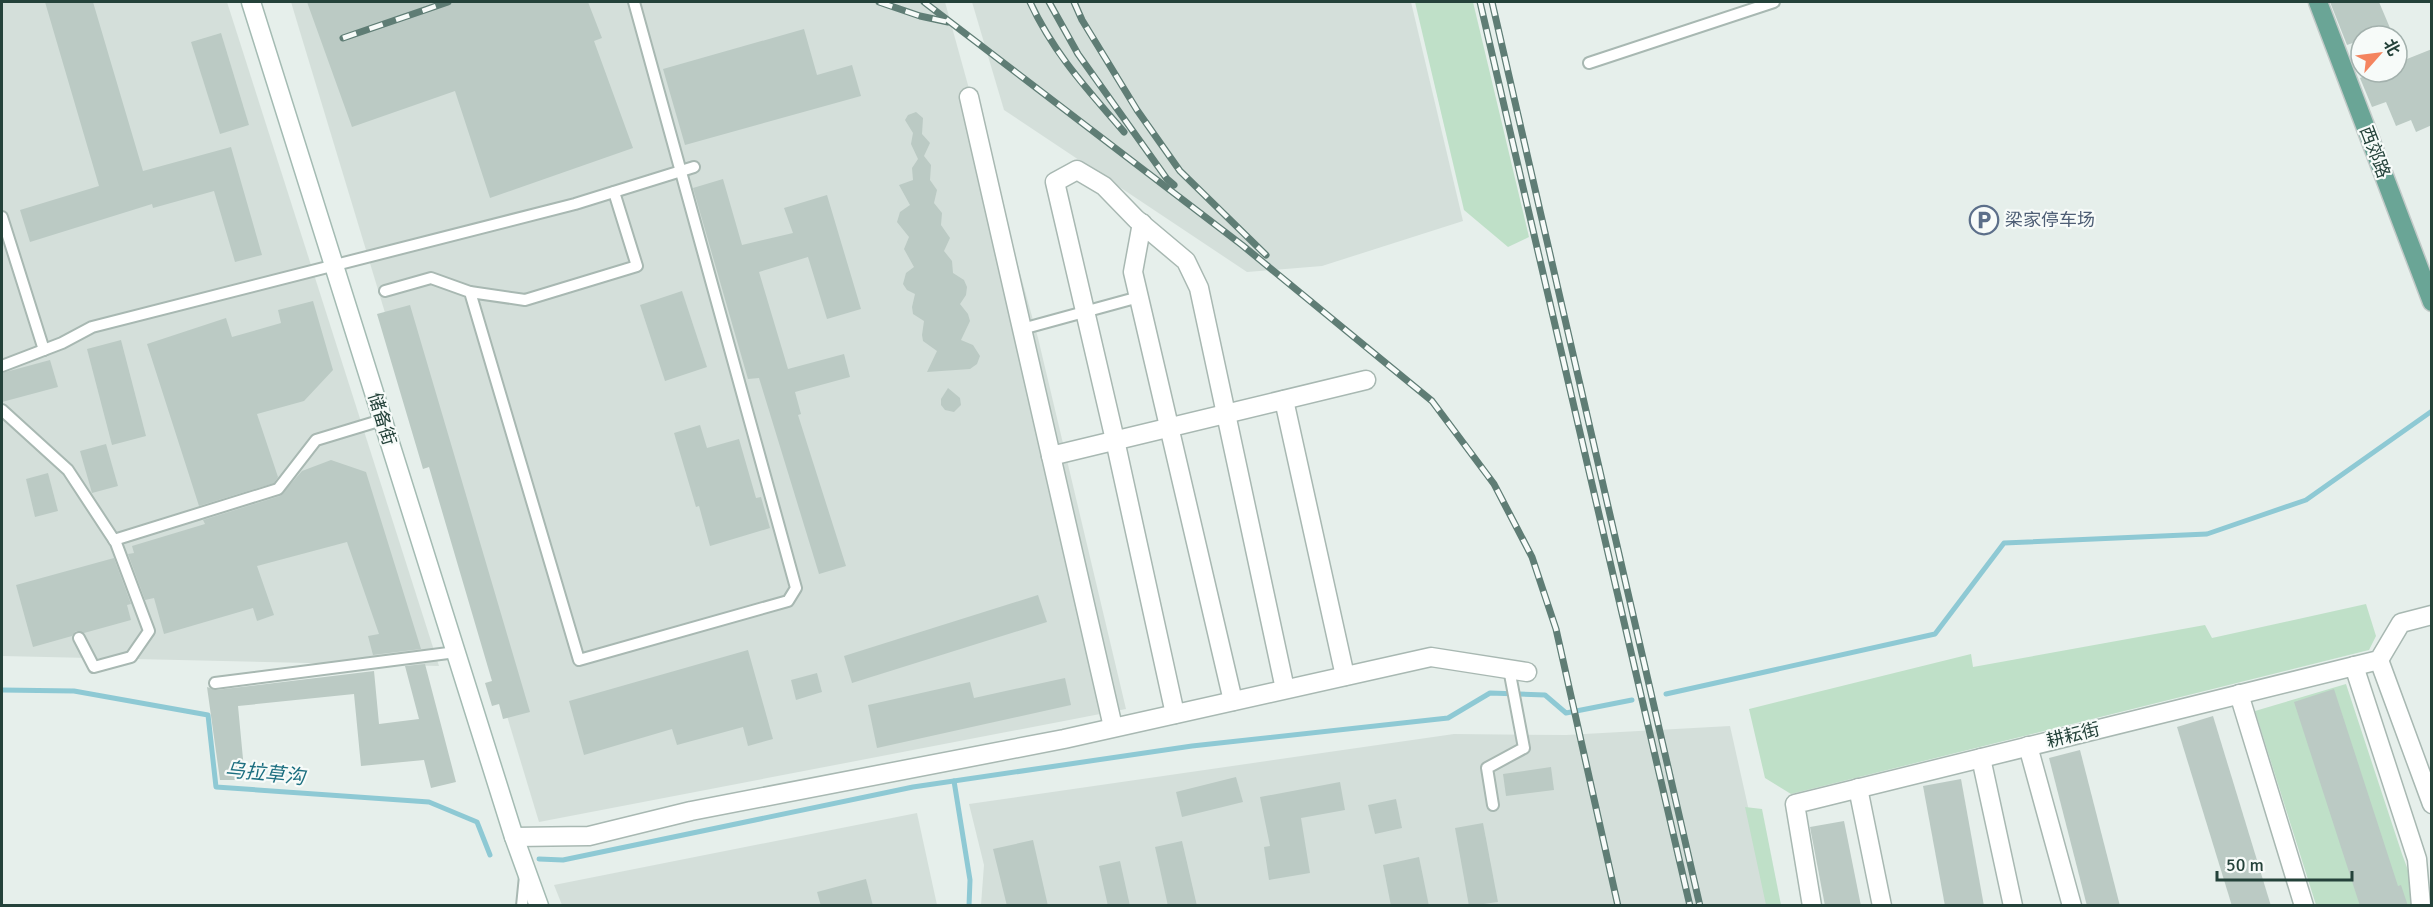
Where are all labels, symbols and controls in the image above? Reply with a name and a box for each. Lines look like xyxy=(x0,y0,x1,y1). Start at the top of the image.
north arrow xyxy=(2349,24,2409,84)
text: 北 xyxy=(2379,36,2404,59)
street label: 西郊路 xyxy=(2355,123,2395,181)
parking icon: 梁家停车场 xyxy=(1968,204,2000,236)
place label: 梁家停车场 xyxy=(2005,209,2095,231)
street label: 储备街 xyxy=(364,390,400,448)
street label: 耕耘街 xyxy=(2044,718,2102,752)
water label: 乌拉草沟 xyxy=(224,757,308,790)
scale bar xyxy=(2217,844,2352,882)
text: 50 m xyxy=(2226,854,2264,876)

